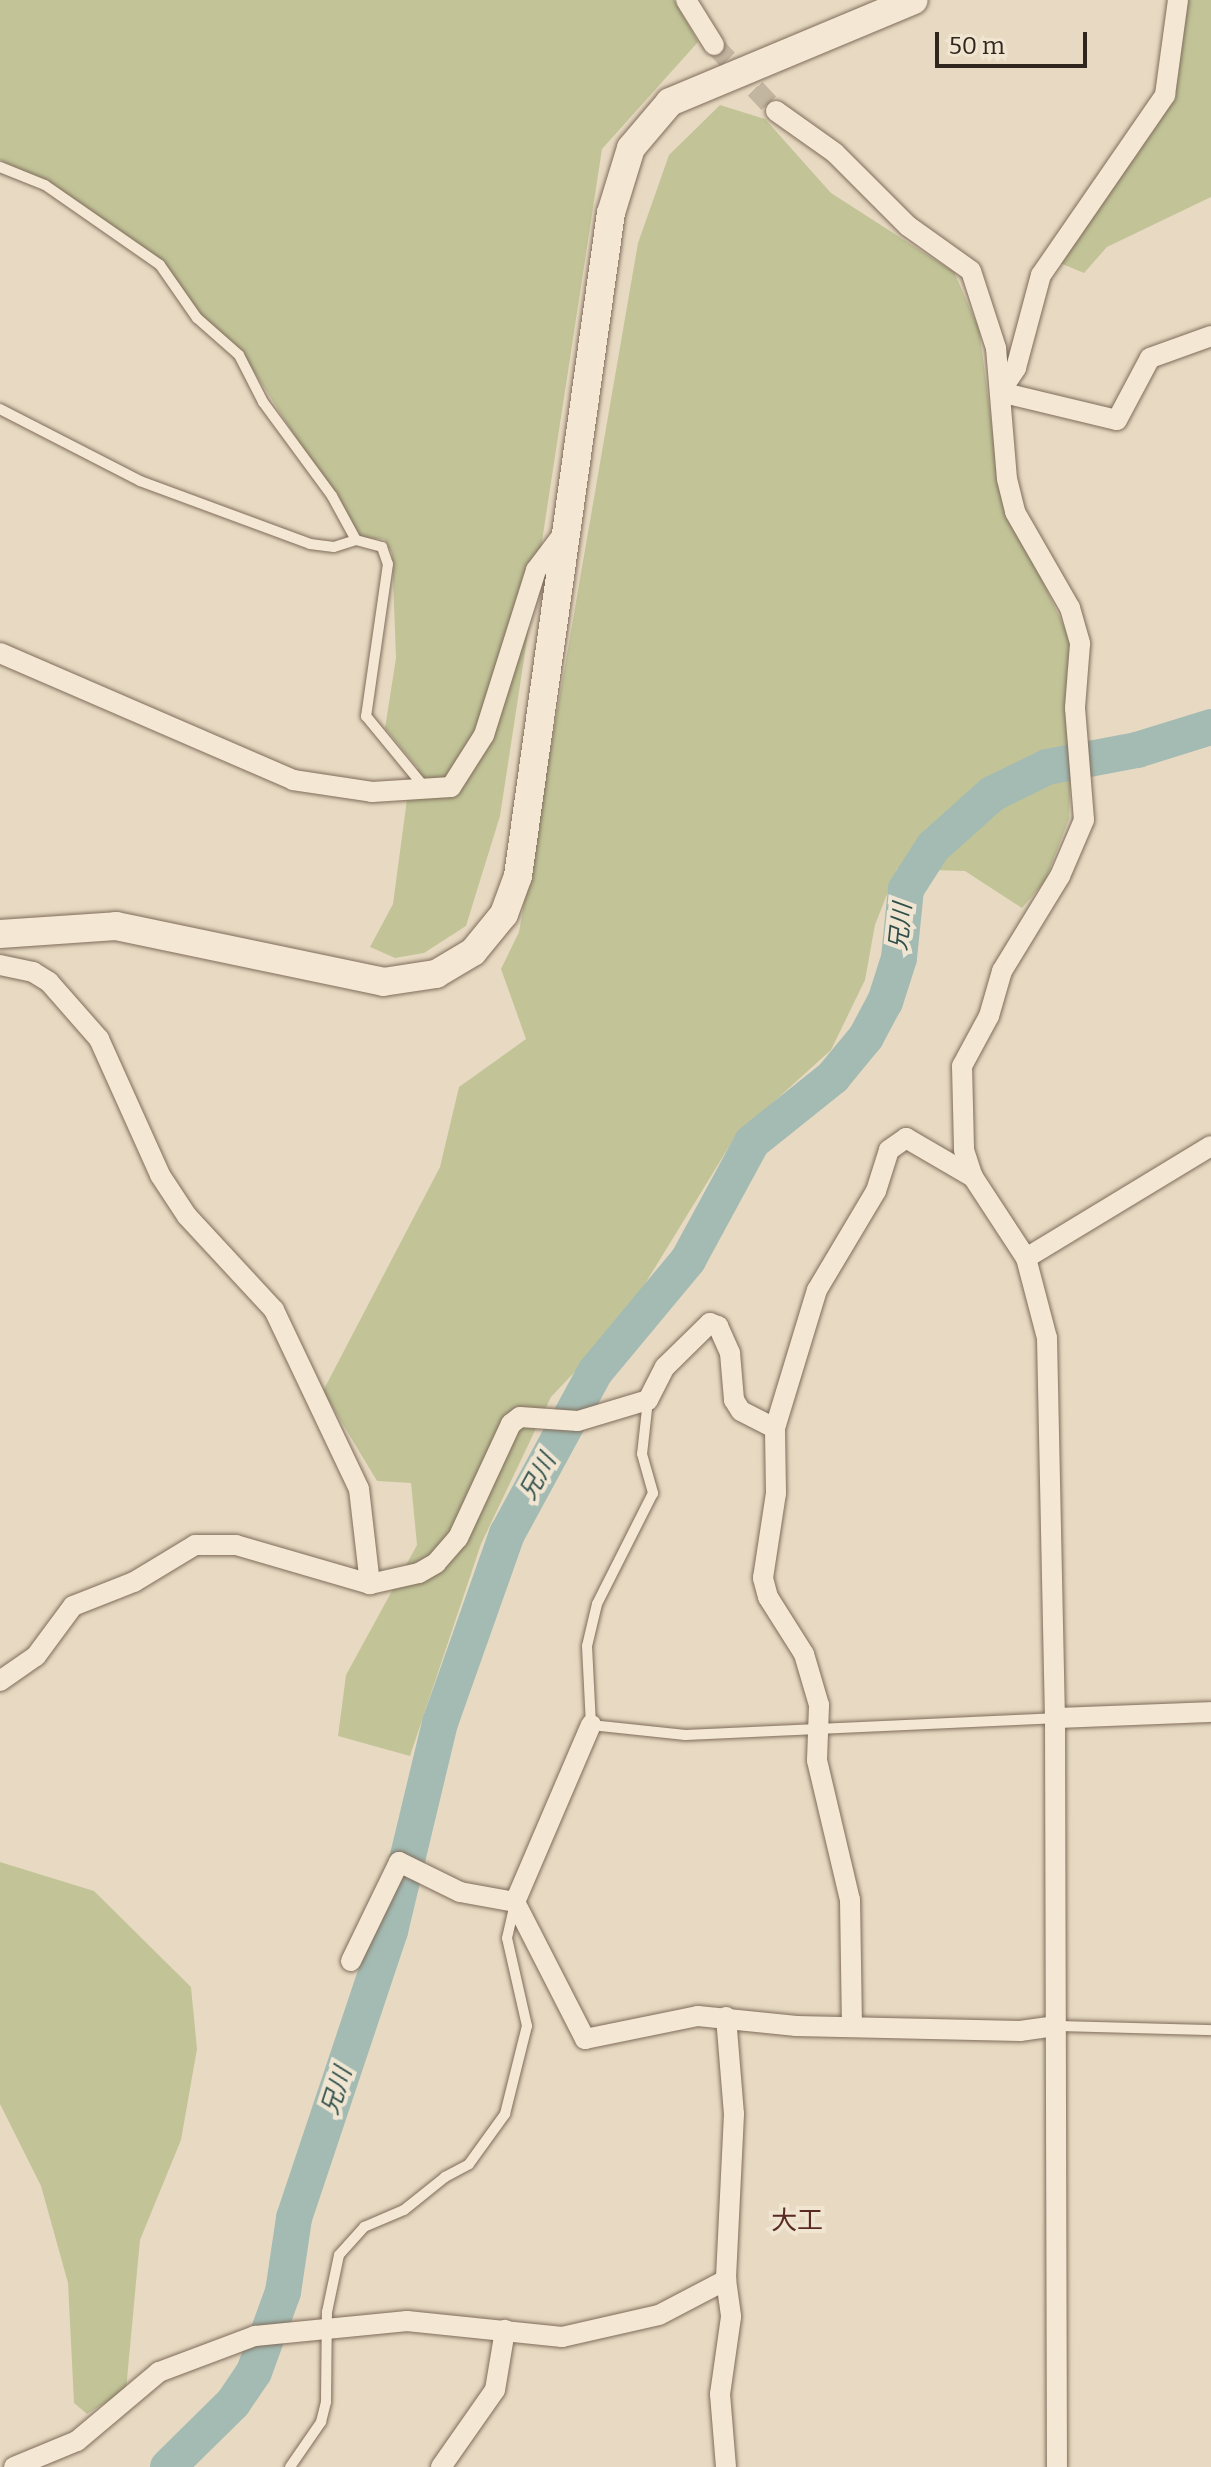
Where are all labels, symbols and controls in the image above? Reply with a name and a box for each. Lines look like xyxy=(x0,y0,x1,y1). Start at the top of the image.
scale bar xyxy=(939,16,1091,66)
text: 50 m xyxy=(949,32,1005,60)
water label: 兄川 xyxy=(884,902,918,952)
water label: 兄川 xyxy=(514,1449,562,1505)
water label: 兄川 xyxy=(316,2064,358,2118)
district label: 大工 xyxy=(771,2205,823,2237)

